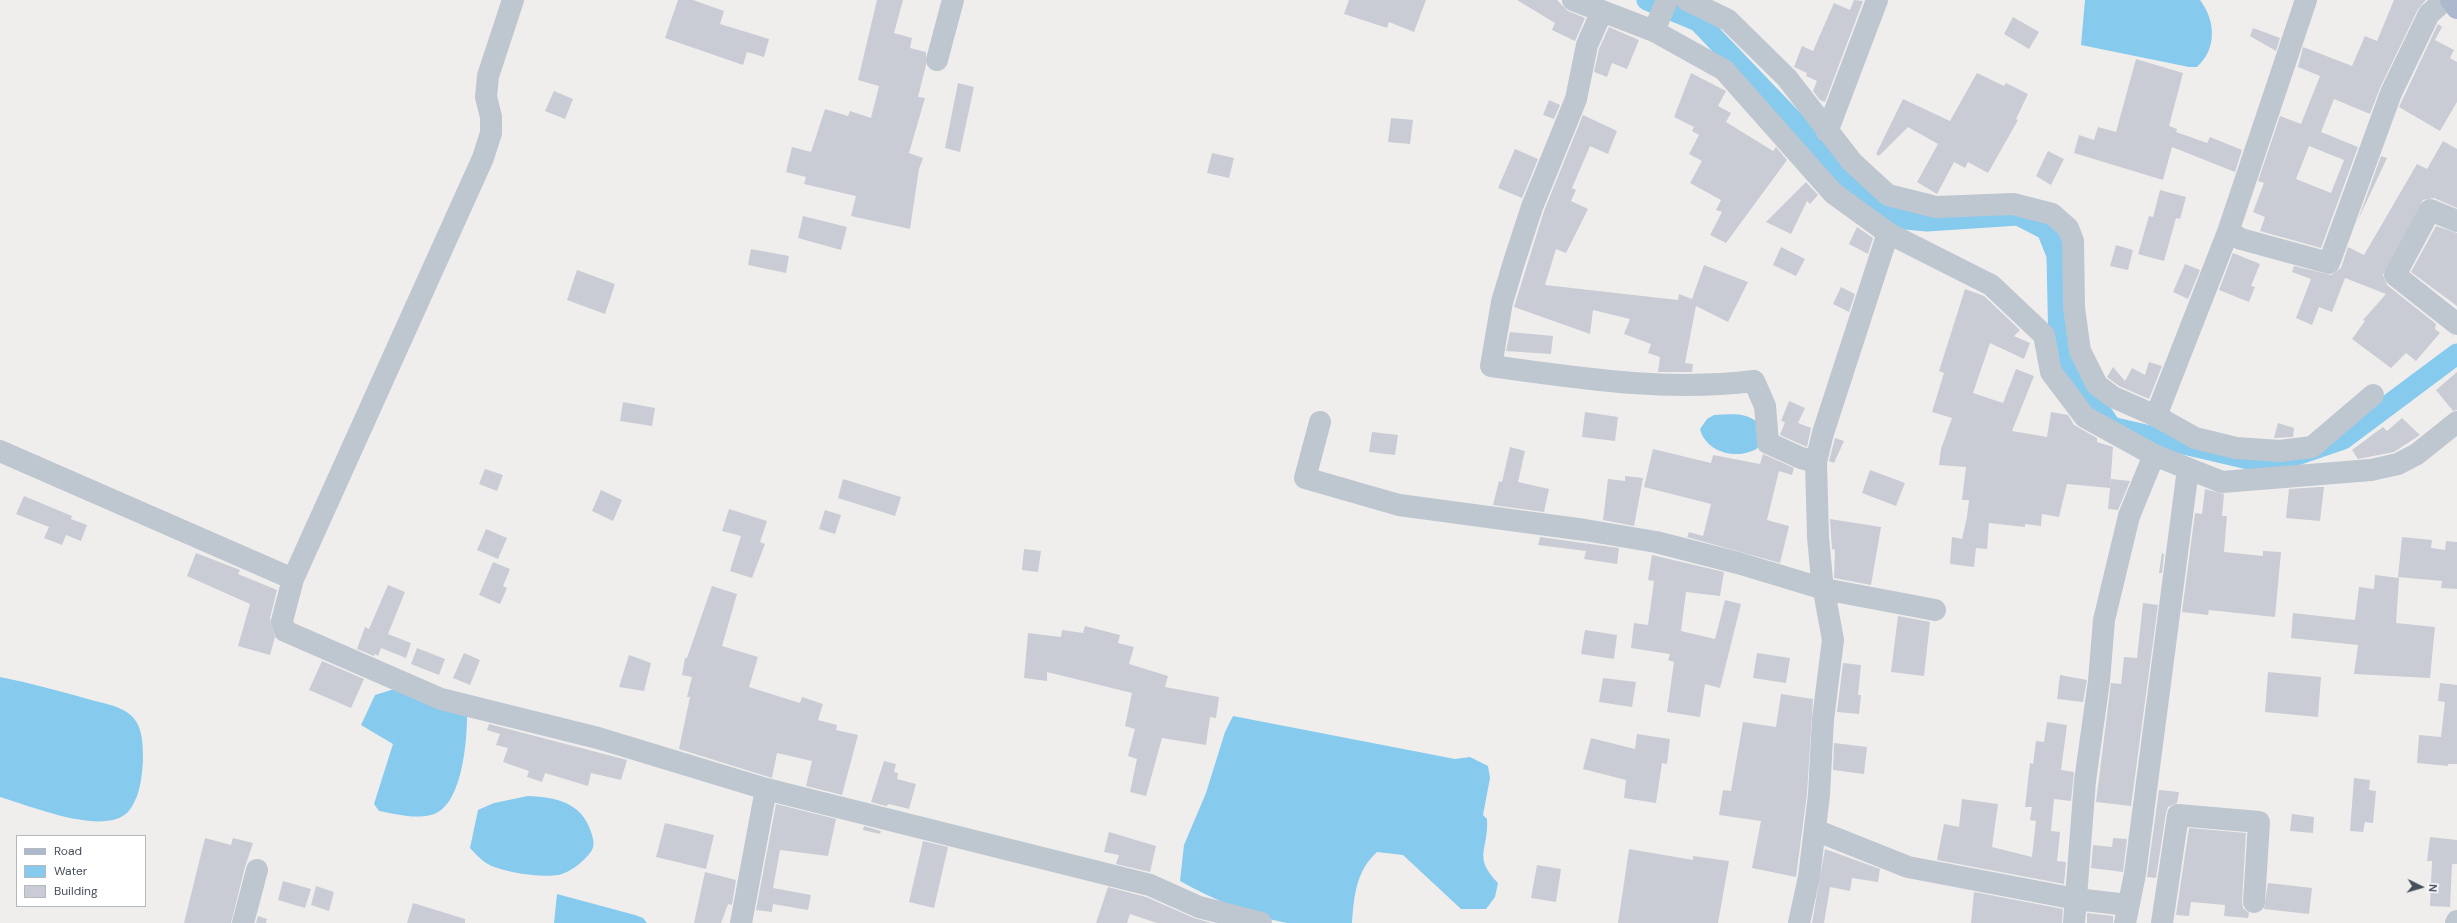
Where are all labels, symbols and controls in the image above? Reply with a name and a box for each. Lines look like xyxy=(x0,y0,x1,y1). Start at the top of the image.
legend xyxy=(16,835,146,907)
text: Road xyxy=(54,843,82,859)
text: Water xyxy=(54,863,87,879)
north arrow xyxy=(2401,867,2441,907)
text: Building xyxy=(54,883,98,899)
text: N xyxy=(2426,883,2440,893)

